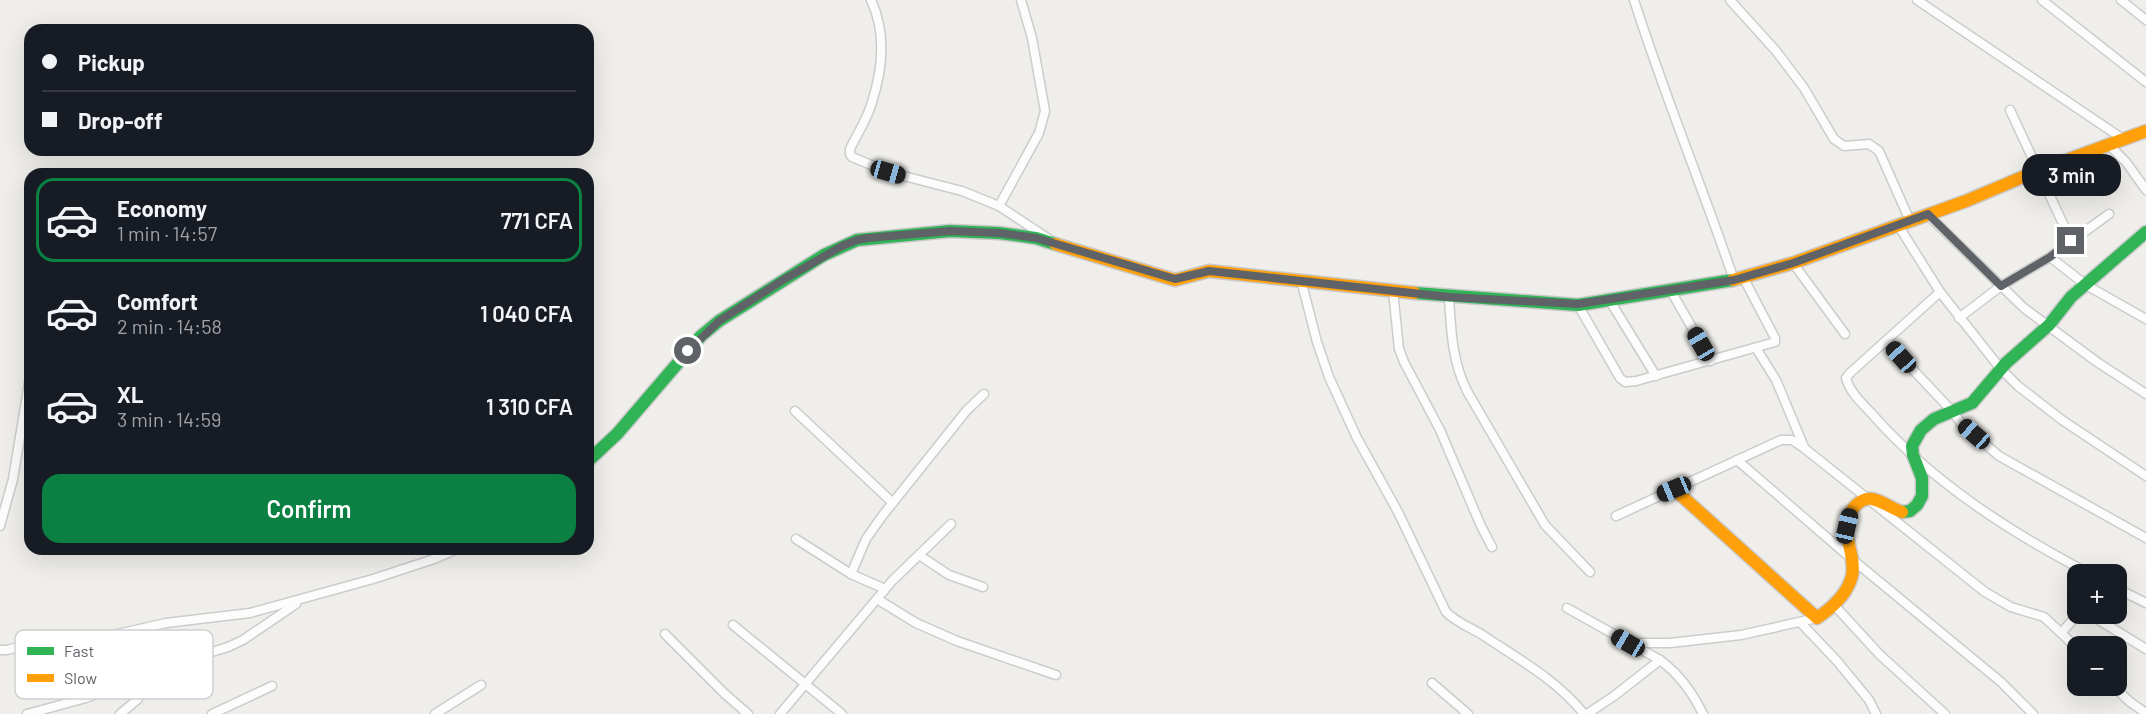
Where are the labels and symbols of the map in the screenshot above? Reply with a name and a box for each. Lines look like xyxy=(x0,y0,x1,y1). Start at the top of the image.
callout: 3 min xyxy=(2022,154,2120,196)
car xyxy=(868,158,908,186)
route end xyxy=(2057,227,2084,254)
car xyxy=(1684,324,1718,364)
route start xyxy=(674,337,701,364)
car xyxy=(1882,338,1920,376)
car xyxy=(1955,415,1993,453)
car xyxy=(1654,474,1694,504)
car xyxy=(1834,506,1860,546)
car xyxy=(1608,626,1648,660)
legend xyxy=(15,630,213,699)
text: Fast xyxy=(64,641,94,660)
text: Slow xyxy=(64,668,97,687)

